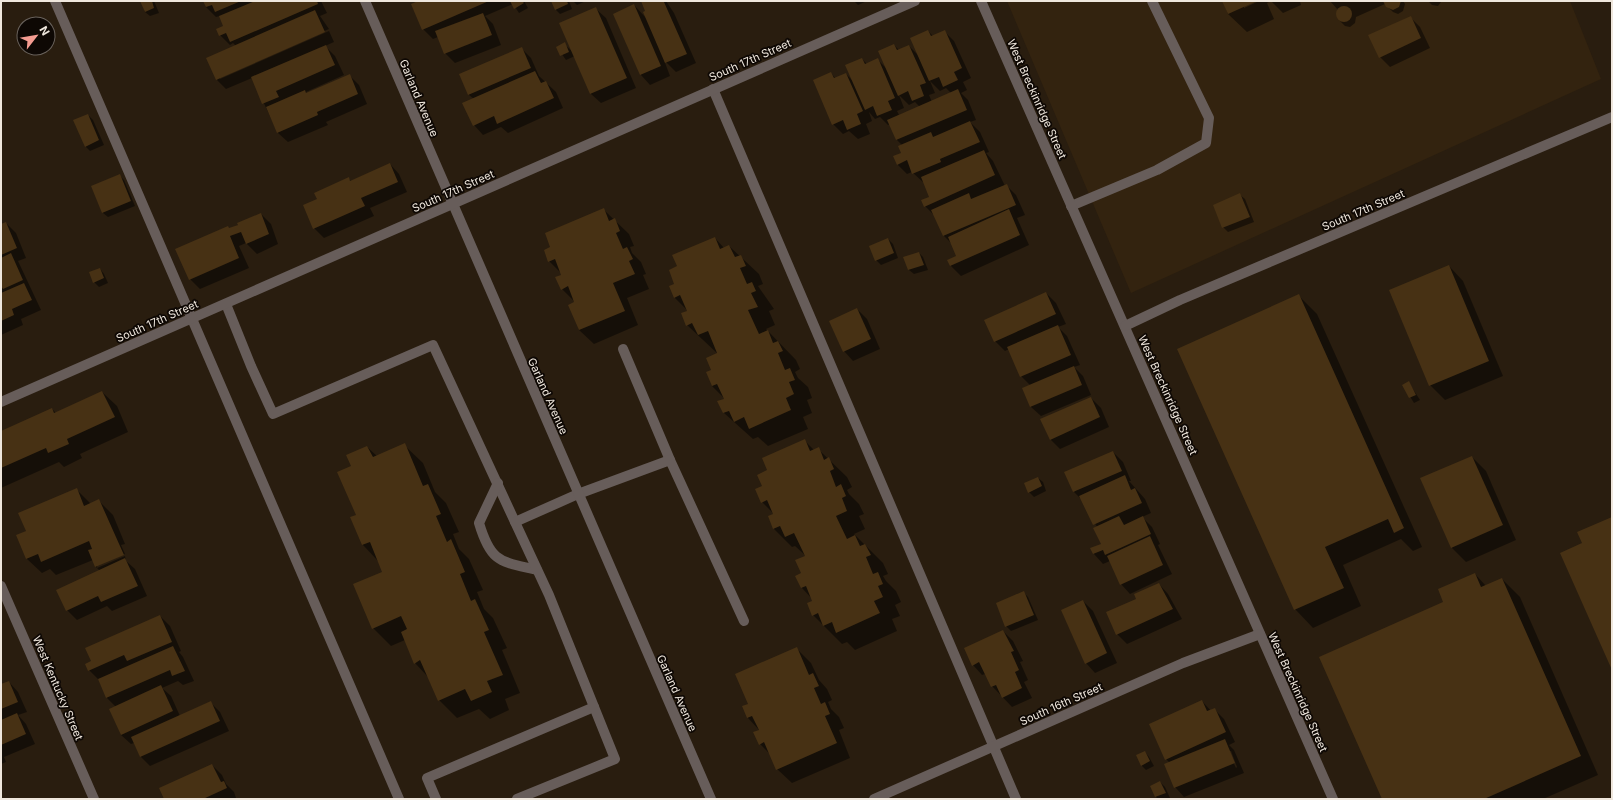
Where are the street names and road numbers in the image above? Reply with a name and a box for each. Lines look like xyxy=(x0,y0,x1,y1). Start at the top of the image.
street label: South 17th Street xyxy=(707,35,794,84)
street label: West Breckinridge Street xyxy=(1004,37,1070,161)
street label: Garland Avenue xyxy=(396,57,442,139)
street label: South 17th Street xyxy=(410,166,497,215)
street label: South 17th Street xyxy=(1320,186,1407,234)
street label: South 17th Street xyxy=(114,296,201,345)
street label: West Breckinridge Street xyxy=(1135,333,1201,457)
street label: Garland Avenue xyxy=(525,355,571,437)
street label: West Breckinridge Street xyxy=(1265,630,1331,754)
street label: West Kentucky Street xyxy=(30,634,86,743)
street label: Garland Avenue xyxy=(654,652,700,734)
street label: South 16th Street xyxy=(1018,679,1105,728)

